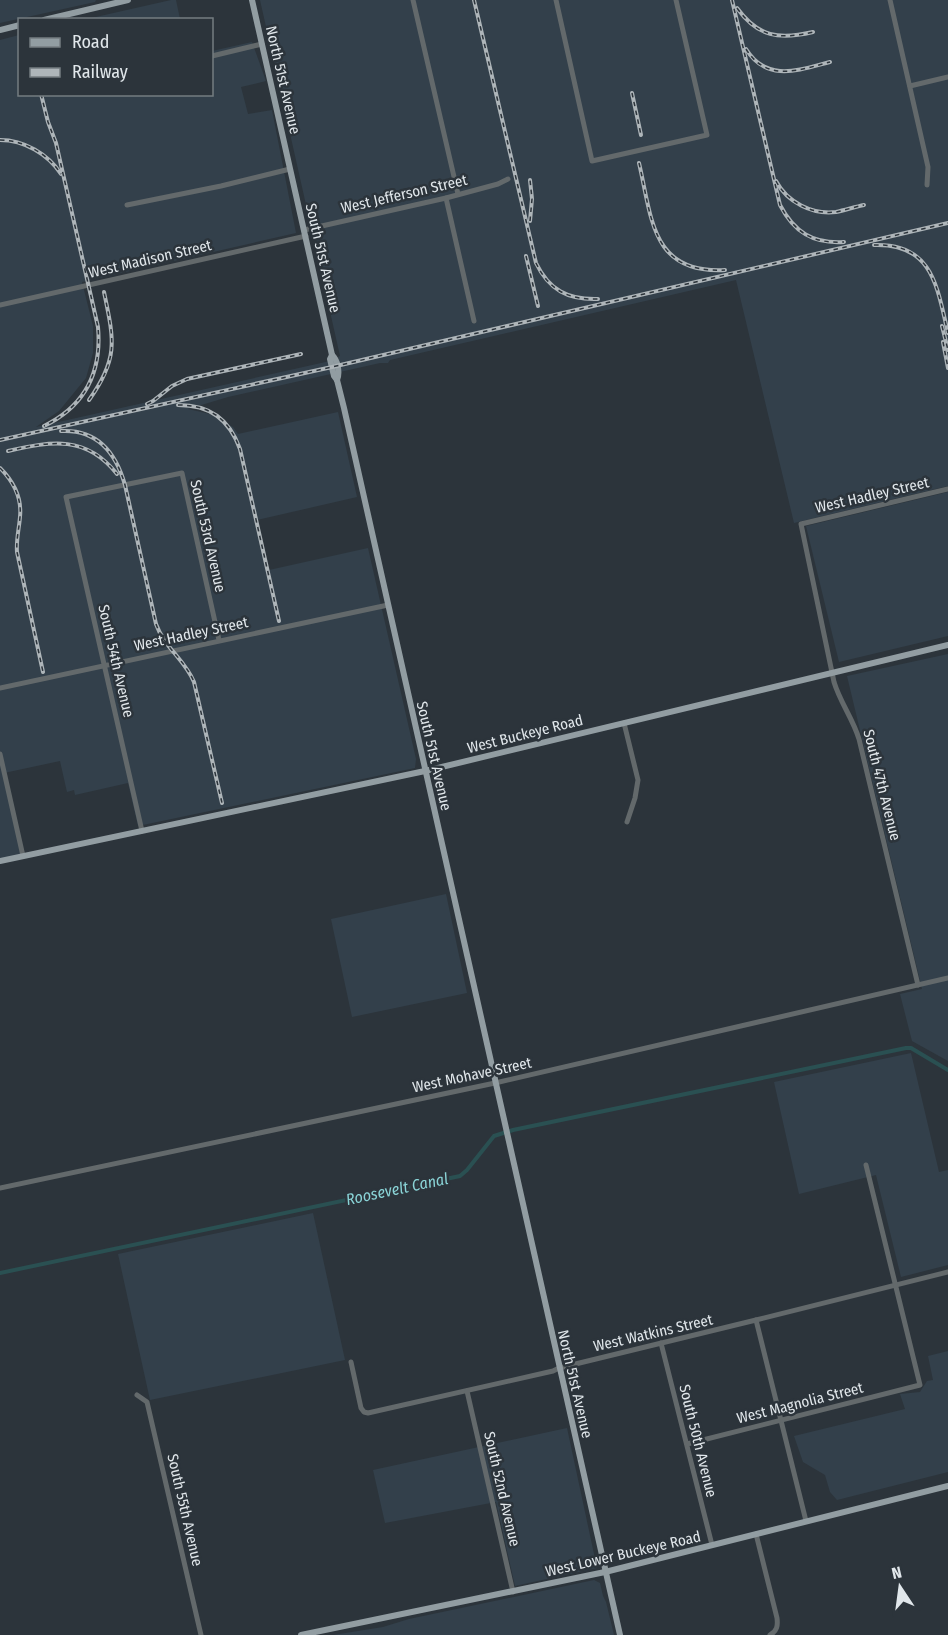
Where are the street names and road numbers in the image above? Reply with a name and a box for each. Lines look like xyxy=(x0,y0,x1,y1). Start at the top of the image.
street label: North 51st Avenue xyxy=(262,24,304,136)
street label: West Jefferson Street xyxy=(339,171,469,217)
street label: South 51st Avenue xyxy=(302,202,344,314)
street label: West Madison Street xyxy=(87,236,213,282)
street label: West Hadley Street xyxy=(813,473,931,517)
street label: South 53rd Avenue xyxy=(186,478,230,594)
street label: South 54th Avenue xyxy=(94,603,138,719)
street label: West Hadley Street xyxy=(132,613,250,655)
street label: South 51st Avenue xyxy=(413,700,455,812)
street label: West Buckeye Road xyxy=(465,711,585,757)
street label: South 47th Avenue xyxy=(859,728,905,842)
street label: West Mohave Street xyxy=(411,1054,533,1096)
street label: West Watkins Street xyxy=(592,1311,714,1355)
street label: North 51st Avenue xyxy=(554,1328,596,1440)
street label: West Magnolia Street xyxy=(735,1379,865,1427)
street label: South 50th Avenue xyxy=(675,1383,721,1499)
street label: South 52nd Avenue xyxy=(480,1430,524,1548)
street label: South 55th Avenue xyxy=(163,1452,207,1568)
street label: West Lower Buckeye Road xyxy=(544,1527,702,1581)

